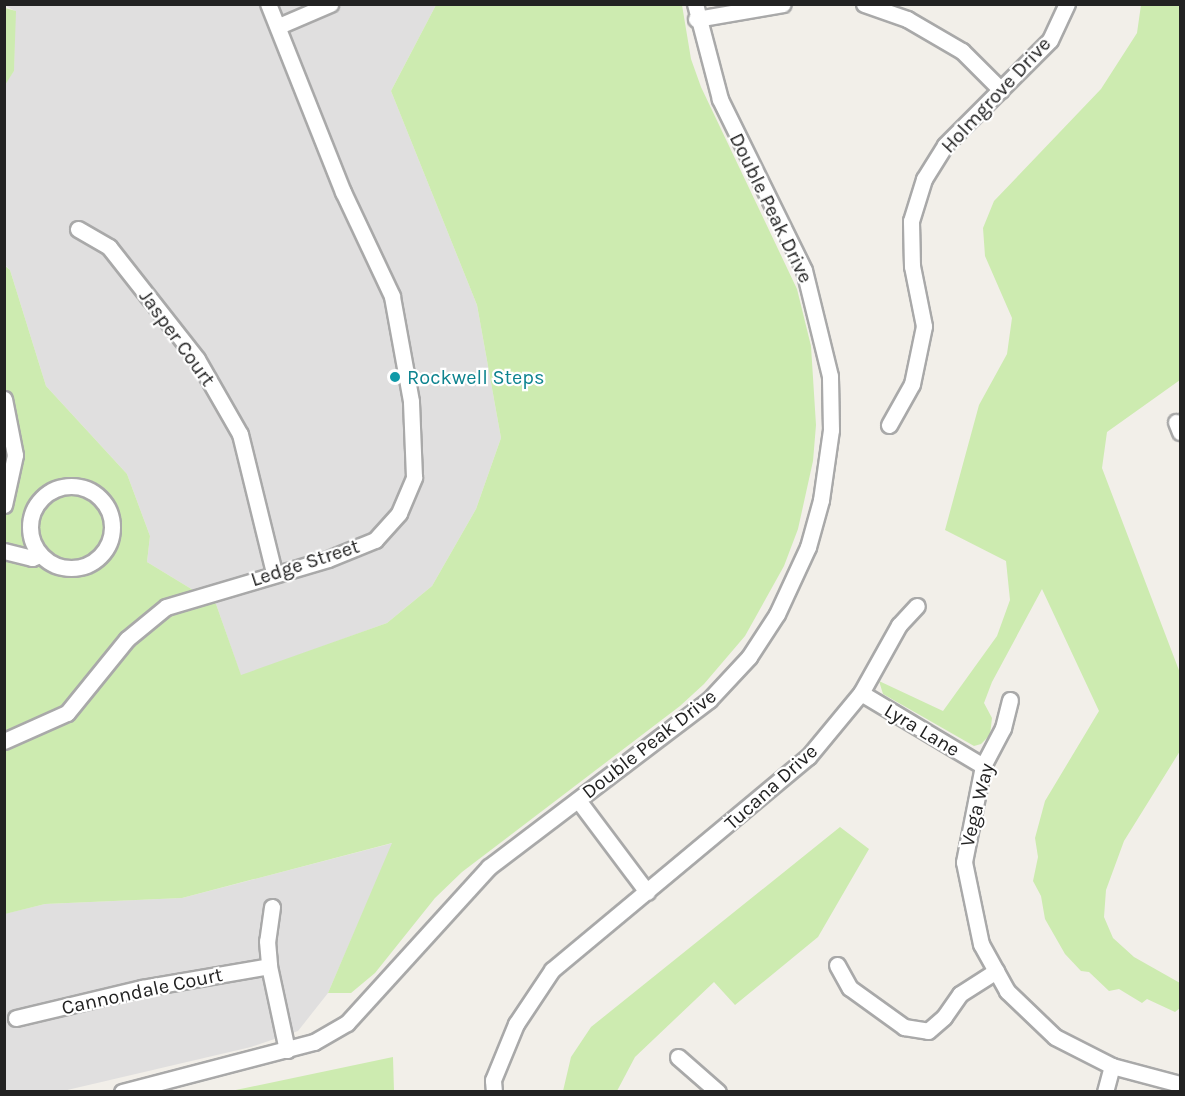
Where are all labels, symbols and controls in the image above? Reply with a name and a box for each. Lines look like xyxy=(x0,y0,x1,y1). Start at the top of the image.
street label: Holmgrove Drive xyxy=(936,32,1056,158)
street label: Double Peak Drive xyxy=(724,129,818,287)
street label: Jasper Court xyxy=(134,285,220,391)
place label: Rockwell Steps xyxy=(407,365,545,389)
marker: Rockwell Steps xyxy=(388,370,402,384)
street label: Ledge Street xyxy=(248,534,362,592)
street label: Double Peak Drive xyxy=(577,684,721,804)
street label: Lyra Lane xyxy=(880,698,964,762)
street label: Tucana Drive xyxy=(720,739,822,835)
street label: Vega Way xyxy=(955,761,999,849)
street label: Cannondale Court xyxy=(59,962,225,1020)

